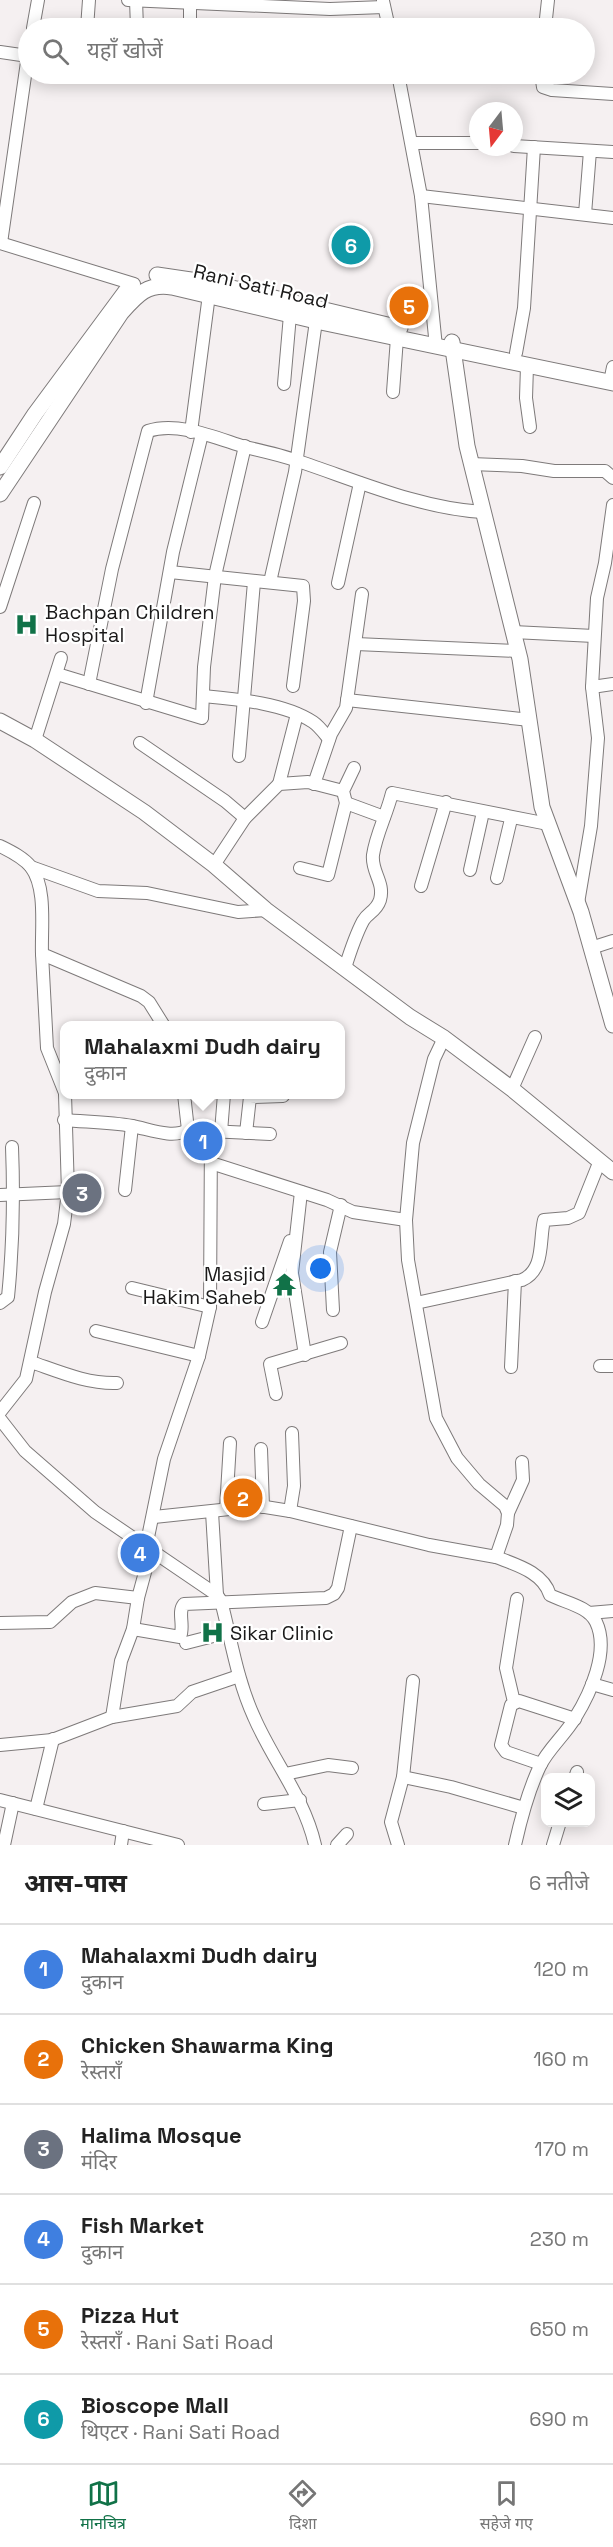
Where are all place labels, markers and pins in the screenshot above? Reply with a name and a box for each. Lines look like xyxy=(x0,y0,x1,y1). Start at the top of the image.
pin: 6 xyxy=(332,222,370,268)
pin: 5 xyxy=(390,284,428,328)
place label: Bachpan Children Hospital xyxy=(45,599,215,648)
hospital icon: Bachpan Children Hospital xyxy=(14,611,40,637)
pin: 1 xyxy=(184,1118,222,1164)
pin: 3 xyxy=(62,1170,101,1216)
place label: Masjid Hakim Saheb xyxy=(143,1261,266,1310)
temple icon: Masjid Hakim Saheb xyxy=(271,1272,297,1298)
pin: 2 xyxy=(224,1476,262,1520)
pin: 4 xyxy=(120,1530,160,1576)
hospital icon: Sikar Clinic xyxy=(199,1620,225,1646)
place label: Sikar Clinic xyxy=(230,1620,334,1646)

